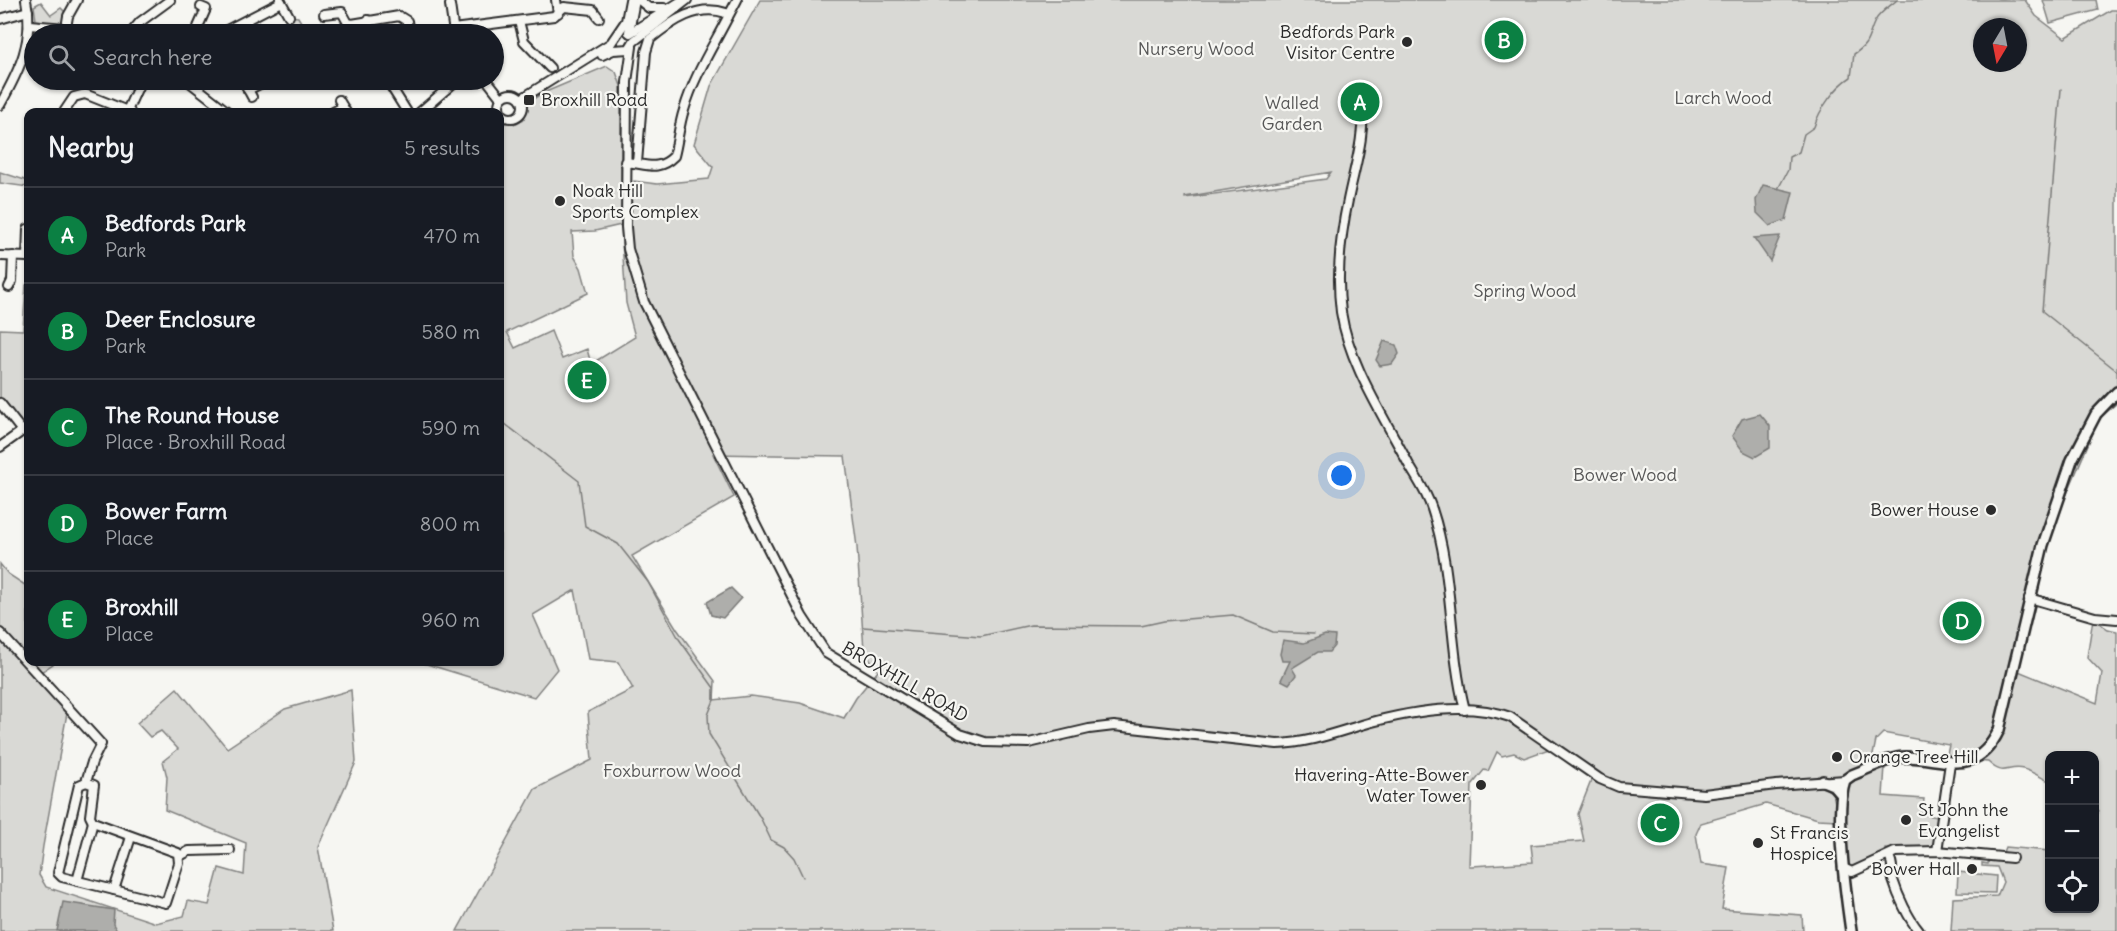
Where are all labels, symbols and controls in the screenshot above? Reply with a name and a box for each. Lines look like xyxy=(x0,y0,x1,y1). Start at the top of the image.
pin: B xyxy=(1484,18,1524,63)
north arrow xyxy=(1973,18,2027,72)
place label: Bedfords Park Visitor Centre xyxy=(1280,20,1395,64)
search box xyxy=(24,24,504,90)
marker: Bedfords Park Visitor Centre xyxy=(1400,35,1414,49)
park label: Nursery Wood xyxy=(1138,37,1255,60)
icon: search xyxy=(45,41,78,74)
text: Search here xyxy=(93,43,212,71)
pin: A xyxy=(1340,80,1380,124)
park label: Larch Wood xyxy=(1674,86,1772,109)
place label: Broxhill Road xyxy=(541,88,648,111)
park label: Walled Garden xyxy=(1261,91,1323,135)
marker: Broxhill Road xyxy=(522,93,536,107)
text: Nearby xyxy=(48,131,134,164)
text: 5 results xyxy=(404,135,480,160)
place label: Noak Hill Sports Complex xyxy=(572,179,699,223)
marker: Noak Hill Sports Complex xyxy=(553,194,567,208)
text: Bedfords Park xyxy=(105,209,246,237)
text: A xyxy=(61,223,74,248)
text: 470 m xyxy=(423,223,480,248)
text: Park xyxy=(105,237,146,262)
park label: Spring Wood xyxy=(1474,279,1577,302)
text: Deer Enclosure xyxy=(105,305,256,333)
text: B xyxy=(61,319,74,344)
text: 580 m xyxy=(422,319,480,344)
text: Park xyxy=(105,333,146,358)
pin: E xyxy=(568,358,606,403)
text: The Round House xyxy=(105,401,279,429)
text: C xyxy=(61,415,74,440)
text: 590 m xyxy=(422,415,480,440)
text: Place · Broxhill Road xyxy=(105,429,286,454)
your location xyxy=(1327,461,1356,490)
park label: Bower Wood xyxy=(1573,463,1677,486)
text: Bower Farm xyxy=(105,497,227,525)
place label: Bower House xyxy=(1870,498,1979,521)
marker: Bower House xyxy=(1984,503,1998,517)
text: D xyxy=(60,511,75,536)
text: 800 m xyxy=(420,511,480,536)
text: Place xyxy=(105,525,153,550)
text: Broxhill xyxy=(105,593,179,621)
pin: D xyxy=(1942,598,1982,644)
text: E xyxy=(62,607,73,632)
text: 960 m xyxy=(422,607,480,632)
text: Place xyxy=(105,621,153,646)
street label: BROXHILL ROAD xyxy=(838,636,973,727)
place label: Orange Tree Hill xyxy=(1849,745,1979,768)
marker: Orange Tree Hill xyxy=(1830,750,1844,764)
map controls xyxy=(2045,751,2099,913)
button: + xyxy=(2045,751,2099,805)
park label: Foxburrow Wood xyxy=(603,759,741,782)
place label: Havering-Atte-Bower Water Tower xyxy=(1294,763,1470,807)
marker: Havering-Atte-Bower Water Tower xyxy=(1474,778,1488,792)
place label: St John the Evangelist xyxy=(1918,798,2009,842)
pin: C xyxy=(1640,800,1680,846)
button: − xyxy=(2045,805,2099,859)
marker: St John the Evangelist xyxy=(1899,813,1913,827)
place label: St Francis Hospice xyxy=(1770,821,1849,865)
marker: St Francis Hospice xyxy=(1751,836,1765,850)
place label: Bower Hall xyxy=(1871,857,1960,880)
button: locate xyxy=(2045,859,2099,913)
marker: Bower Hall xyxy=(1965,862,1979,876)

